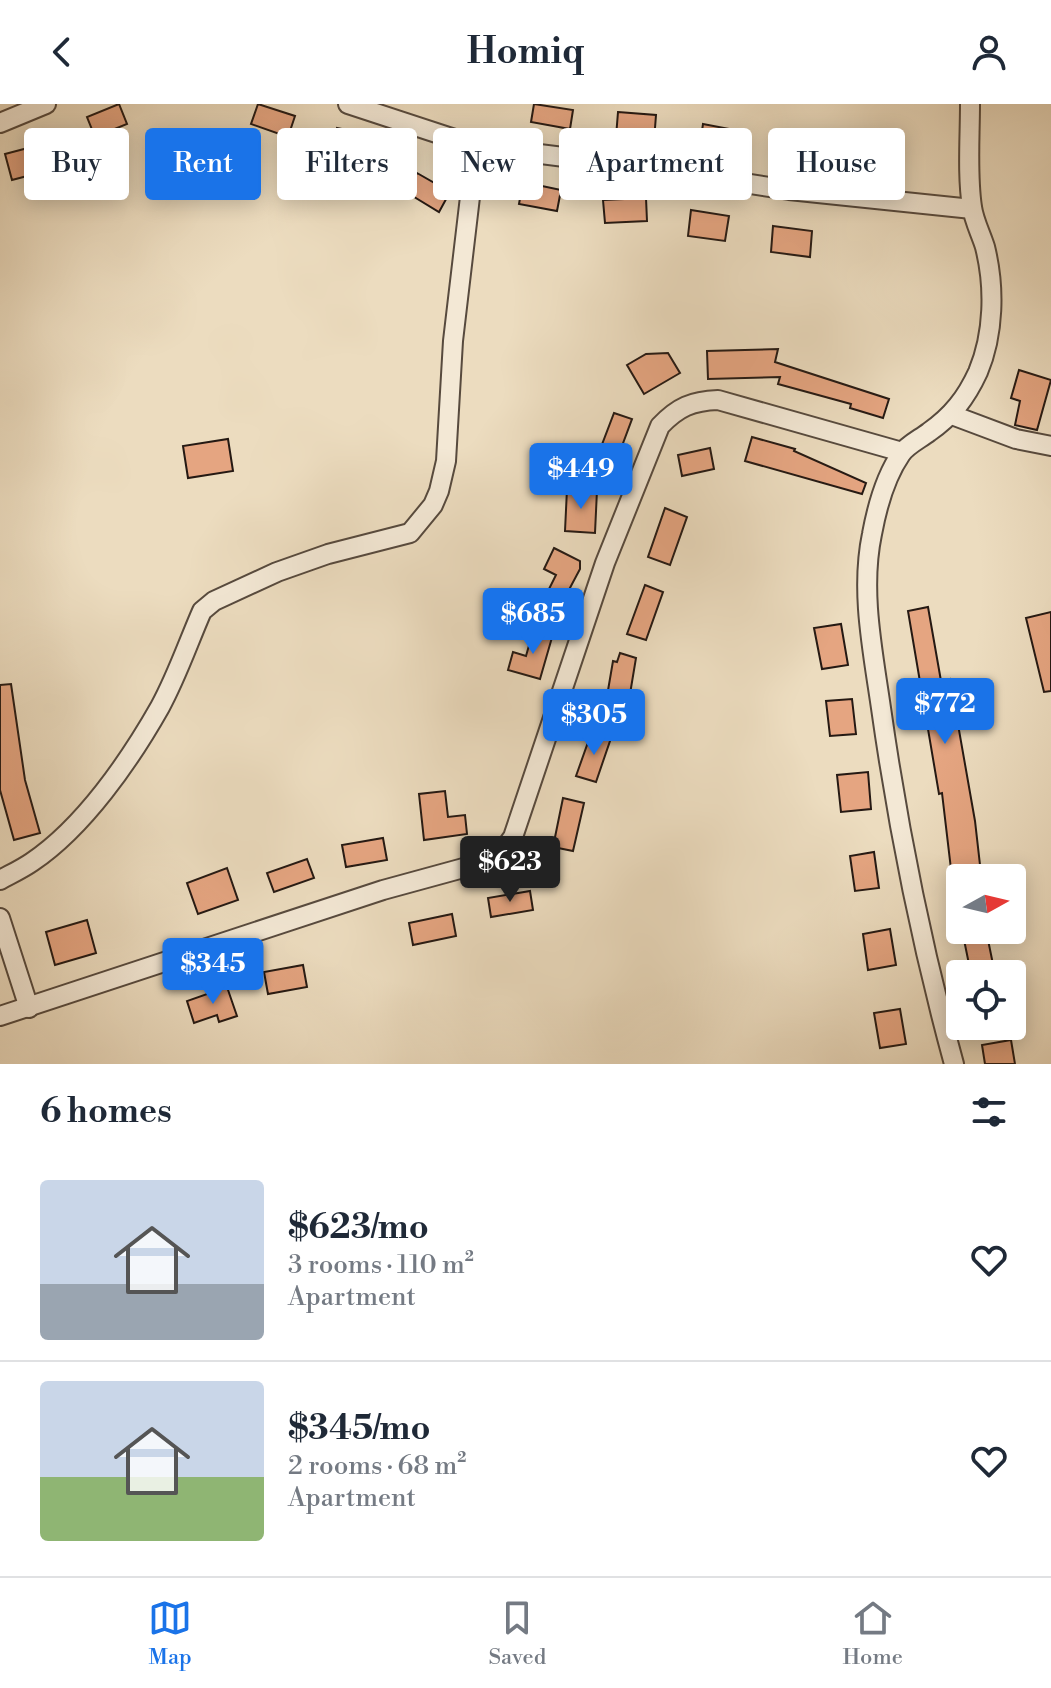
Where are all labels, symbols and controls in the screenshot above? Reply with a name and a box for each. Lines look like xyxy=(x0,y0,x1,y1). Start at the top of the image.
icon: back xyxy=(40,30,84,74)
text: Homiq xyxy=(467,30,584,75)
icon: person xyxy=(967,30,1011,74)
chip: Buy xyxy=(24,128,129,200)
chip: Rent xyxy=(145,128,261,200)
chip: Filters xyxy=(277,128,417,200)
chip: New xyxy=(433,128,543,200)
chip: Apartment xyxy=(559,128,752,200)
chip: House xyxy=(768,128,905,200)
pin: $449 xyxy=(534,443,628,511)
text: $449 xyxy=(547,453,615,485)
pin: $685 xyxy=(486,588,580,656)
text: $685 xyxy=(501,598,565,630)
pin: $772 xyxy=(898,678,992,746)
text: $772 xyxy=(914,688,976,720)
pin: $305 xyxy=(547,689,641,757)
text: $305 xyxy=(561,699,627,731)
pin: $623 xyxy=(463,836,557,904)
text: $623 xyxy=(478,846,542,878)
north arrow xyxy=(946,864,1026,944)
map controls xyxy=(946,864,1026,1040)
pin: $345 xyxy=(166,938,260,1006)
text: $345 xyxy=(180,948,246,980)
button: locate xyxy=(946,960,1026,1040)
icon: filters xyxy=(967,1090,1011,1134)
text: 6 homes xyxy=(40,1091,172,1133)
text: $623/mo xyxy=(288,1207,429,1249)
icon: home xyxy=(104,1212,200,1308)
icon: heart xyxy=(967,1238,1011,1282)
text: 3 rooms · 110 m² xyxy=(288,1249,474,1281)
text: Apartment xyxy=(288,1281,416,1313)
text: $345/mo xyxy=(288,1408,431,1450)
icon: home xyxy=(104,1413,200,1509)
icon: heart xyxy=(967,1439,1011,1483)
text: 2 rooms · 68 m² xyxy=(288,1450,466,1482)
text: Apartment xyxy=(288,1482,416,1514)
tab: Map xyxy=(148,1596,192,1671)
tab: Saved xyxy=(488,1596,546,1671)
tab: Home xyxy=(842,1596,903,1671)

